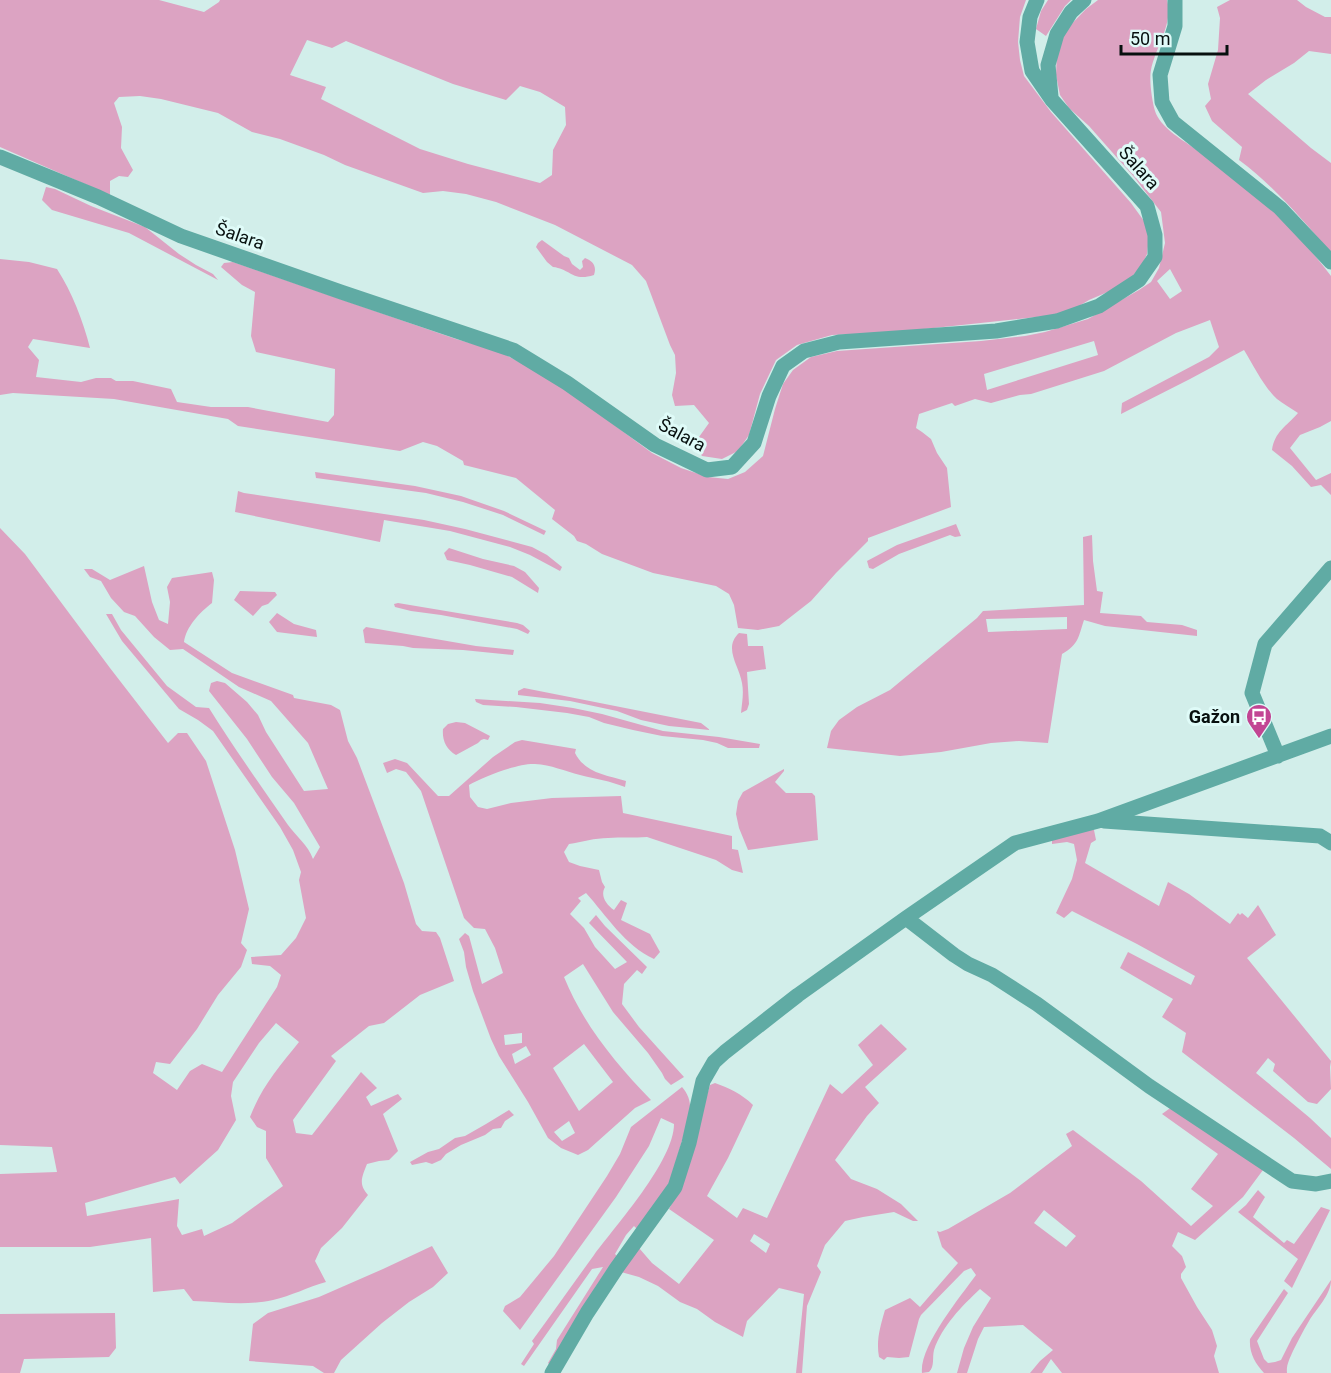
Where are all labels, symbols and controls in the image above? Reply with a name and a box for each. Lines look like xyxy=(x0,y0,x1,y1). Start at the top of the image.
scale bar xyxy=(1121,18,1228,56)
text: 50 m xyxy=(1130,28,1170,49)
street label: Šalara xyxy=(1115,142,1164,193)
street label: Šalara xyxy=(213,217,267,254)
street label: Šalara xyxy=(655,414,709,456)
bus stop icon: Gažon xyxy=(1244,702,1274,740)
place label: Gažon xyxy=(1189,706,1240,727)

